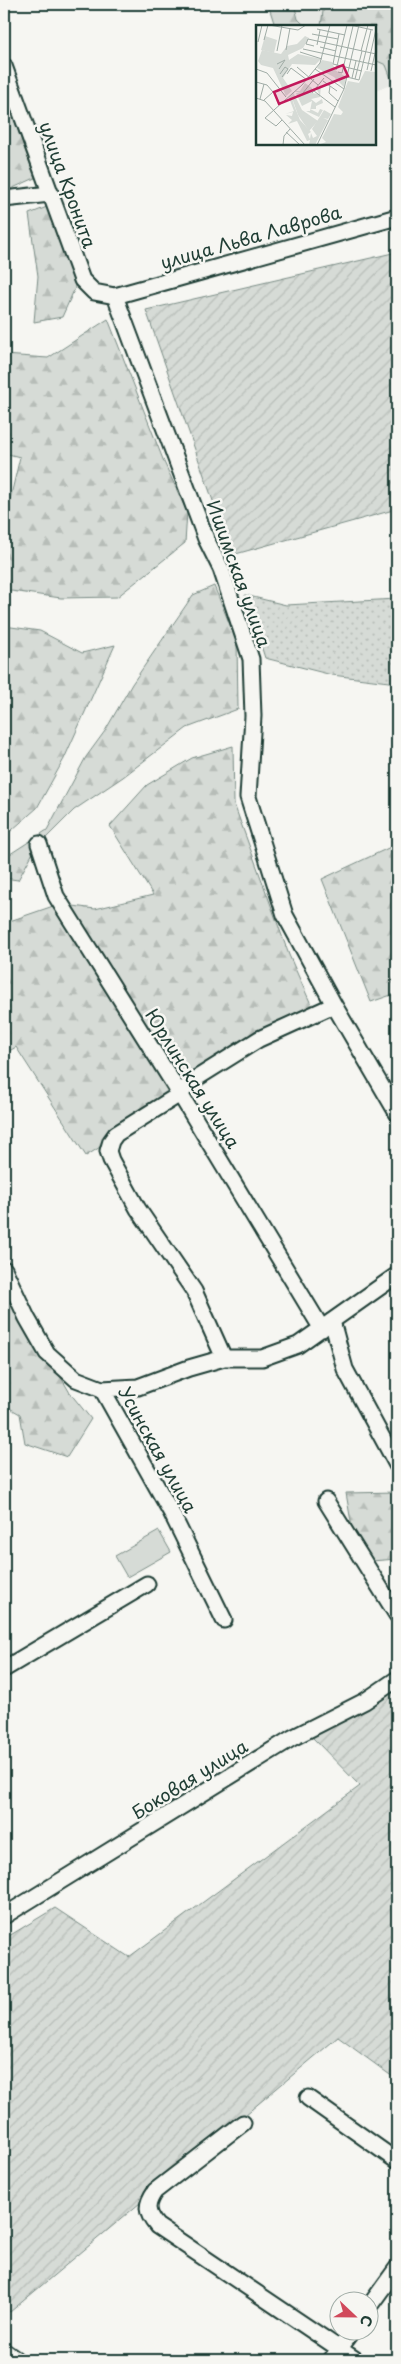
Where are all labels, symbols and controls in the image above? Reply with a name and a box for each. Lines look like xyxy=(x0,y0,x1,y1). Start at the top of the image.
inset map xyxy=(256,25,376,145)
street label: улица Кронита xyxy=(33,117,104,252)
street label: улица Льва Лаврова xyxy=(157,198,345,275)
street label: Ишимская улица xyxy=(200,496,279,651)
street label: Юрлинская улица xyxy=(139,1003,248,1154)
street label: Усинская улица xyxy=(112,1381,205,1518)
street label: Боковая улица xyxy=(126,1732,253,1825)
north arrow xyxy=(328,2292,378,2342)
text: С xyxy=(355,2312,378,2330)

